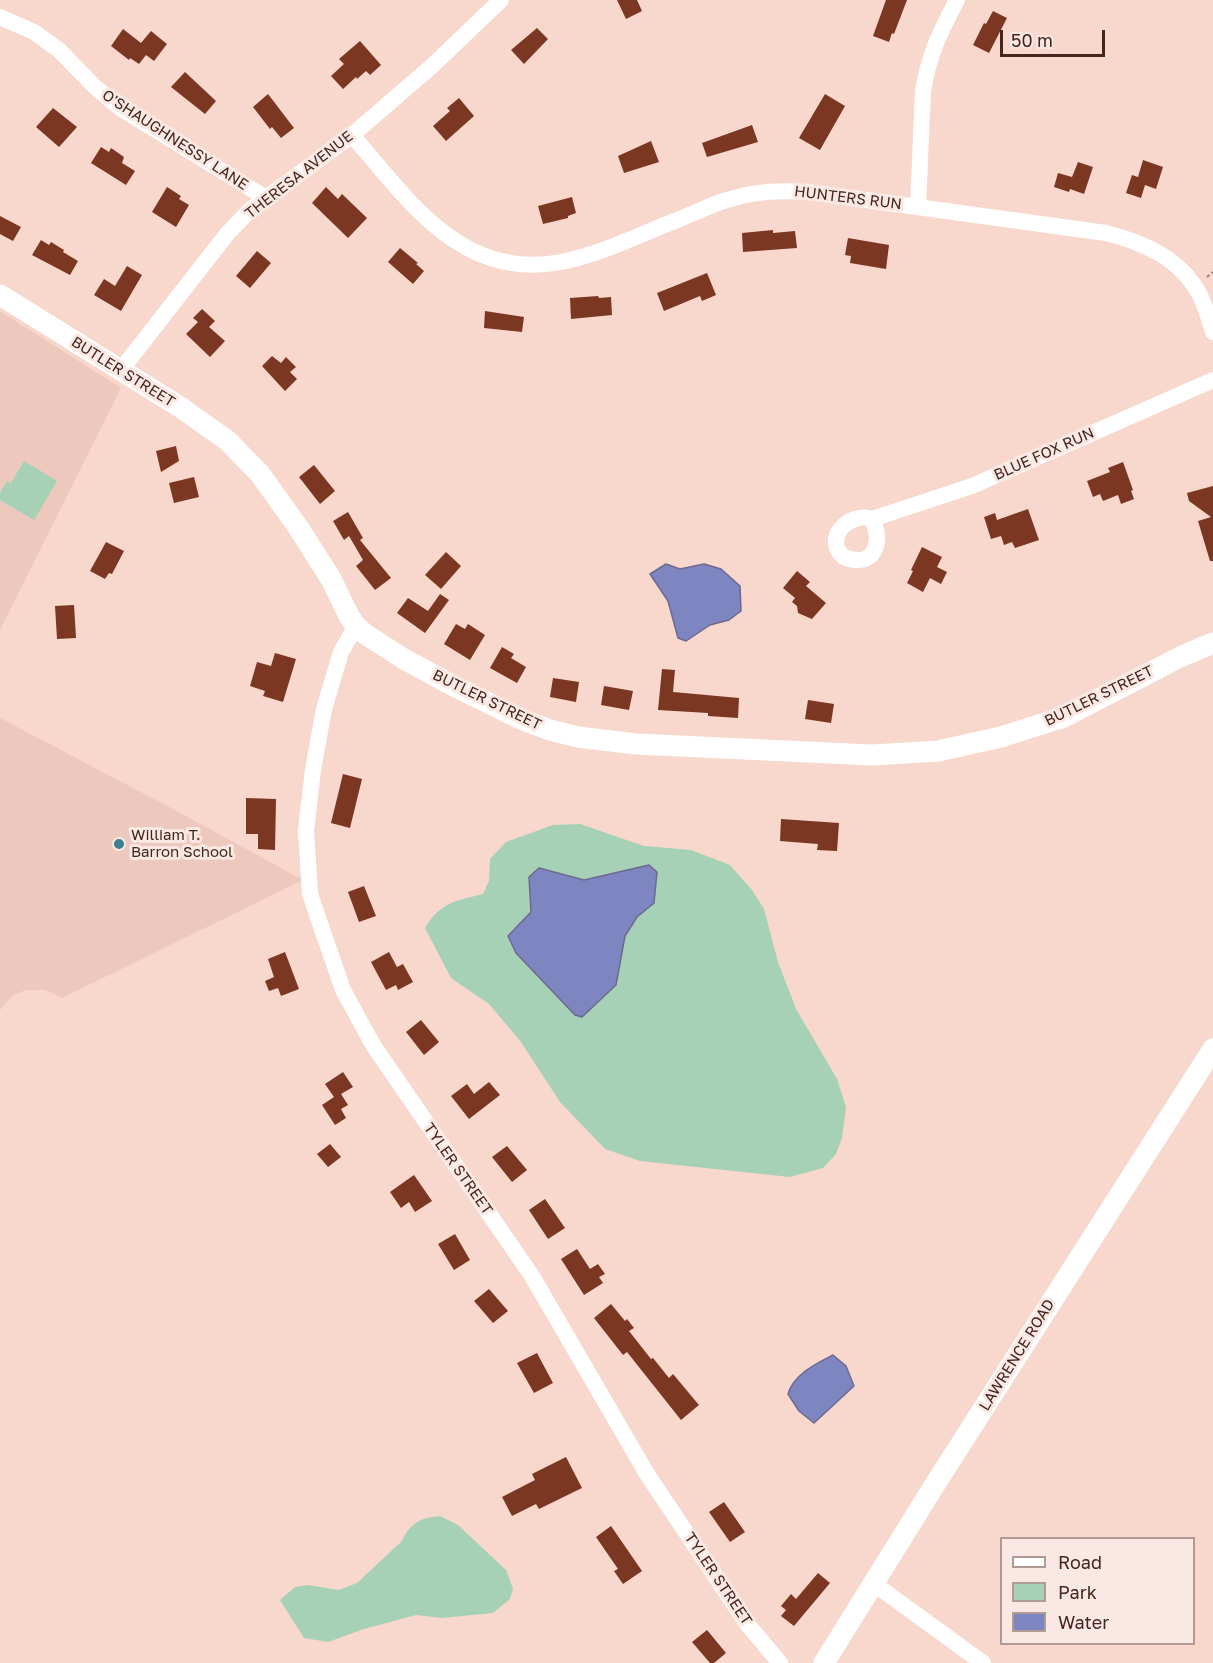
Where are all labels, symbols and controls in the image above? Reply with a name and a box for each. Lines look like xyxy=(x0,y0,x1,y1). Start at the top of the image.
scale bar xyxy=(1003,18,1108,56)
text: 50 m xyxy=(1011,29,1053,51)
street label: O'SHAUGHNESSY LANE xyxy=(99,86,251,194)
street label: THERESA AVENUE xyxy=(242,127,356,223)
street label: HUNTERS RUN xyxy=(793,182,903,214)
street label: BUTLER STREET xyxy=(68,333,178,411)
street label: BLUE FOX RUN xyxy=(991,424,1097,484)
street label: BUTLER STREET xyxy=(1042,662,1156,730)
street label: BUTLER STREET xyxy=(430,666,544,734)
place label: William T. Barron School xyxy=(131,826,233,861)
marker: William T. Barron School xyxy=(112,837,126,851)
street label: TYLER STREET xyxy=(420,1120,496,1218)
street label: LAWRENCE ROAD xyxy=(975,1296,1059,1414)
street label: TYLER STREET xyxy=(680,1529,756,1629)
legend xyxy=(1000,1537,1195,1645)
text: Road xyxy=(1058,1551,1102,1573)
text: Park xyxy=(1058,1581,1097,1603)
text: Water xyxy=(1058,1611,1109,1633)

